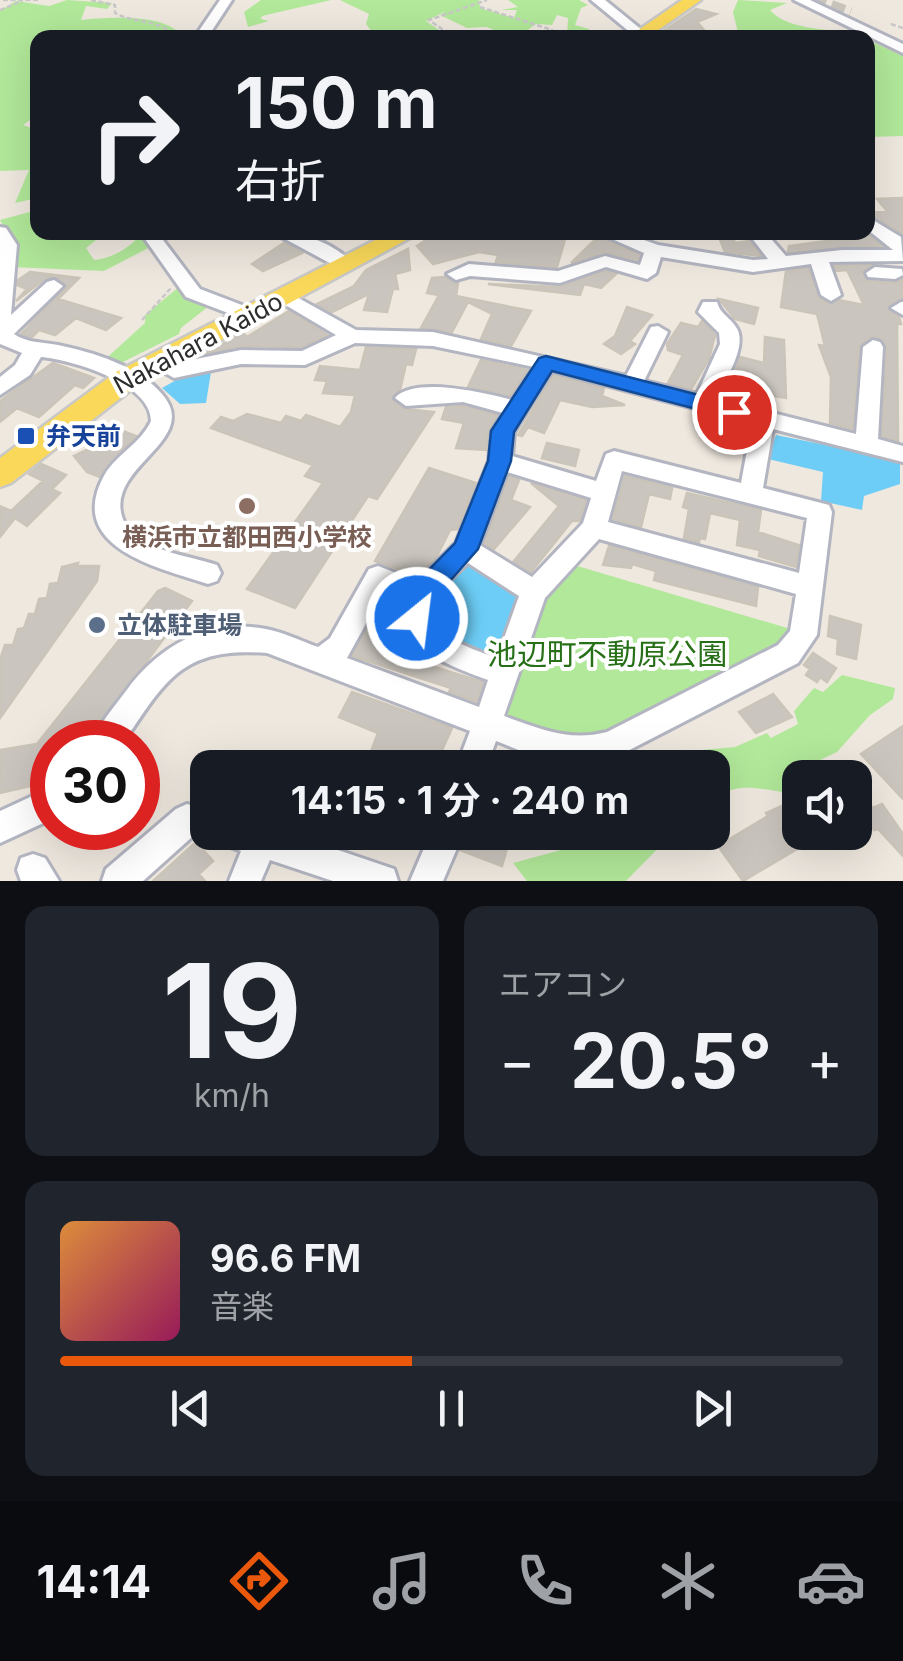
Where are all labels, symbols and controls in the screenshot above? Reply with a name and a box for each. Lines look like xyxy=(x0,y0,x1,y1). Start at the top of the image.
text: 150 m xyxy=(235,60,438,145)
icon: right xyxy=(70,70,200,200)
text: 右折 xyxy=(235,153,325,208)
street label: Nakahara Kaido xyxy=(108,286,288,400)
pin xyxy=(692,370,777,455)
icon: arrive xyxy=(707,385,762,440)
place label: 弁天前 xyxy=(46,421,121,451)
marker: 弁天前 xyxy=(15,425,37,447)
marker: 横浜市立都田西小学校 xyxy=(236,495,258,517)
place label: 横浜市立都田西小学校 xyxy=(122,522,372,552)
position arrow xyxy=(365,566,469,670)
place label: 立体駐車場 xyxy=(117,610,242,640)
marker: 立体駐車場 xyxy=(86,614,108,636)
park label: 池辺町不動原公園 xyxy=(487,636,727,672)
speed limit sign: 30 xyxy=(30,720,160,850)
map controls xyxy=(782,760,872,850)
button: sound xyxy=(782,760,872,850)
text: 14:15 · 1 分 · 240 m xyxy=(291,777,629,823)
text: 19 xyxy=(162,932,302,1089)
text: エアコン xyxy=(499,965,627,1004)
text: 20.5° xyxy=(570,1015,772,1106)
text: − xyxy=(499,1028,535,1094)
text: + xyxy=(807,1028,843,1094)
text: km/h xyxy=(194,1076,270,1115)
text: 96.6 FM xyxy=(210,1235,361,1281)
text: 音楽 xyxy=(210,1287,274,1326)
icon: previous xyxy=(163,1381,218,1436)
icon: pause xyxy=(424,1381,479,1436)
icon: next xyxy=(685,1381,740,1436)
icon: directions xyxy=(224,1546,294,1616)
icon: music xyxy=(367,1546,437,1616)
icon: phone xyxy=(510,1546,580,1616)
icon: climate xyxy=(653,1546,723,1616)
icon: car xyxy=(796,1546,866,1616)
text: 14:14 xyxy=(37,1554,151,1609)

